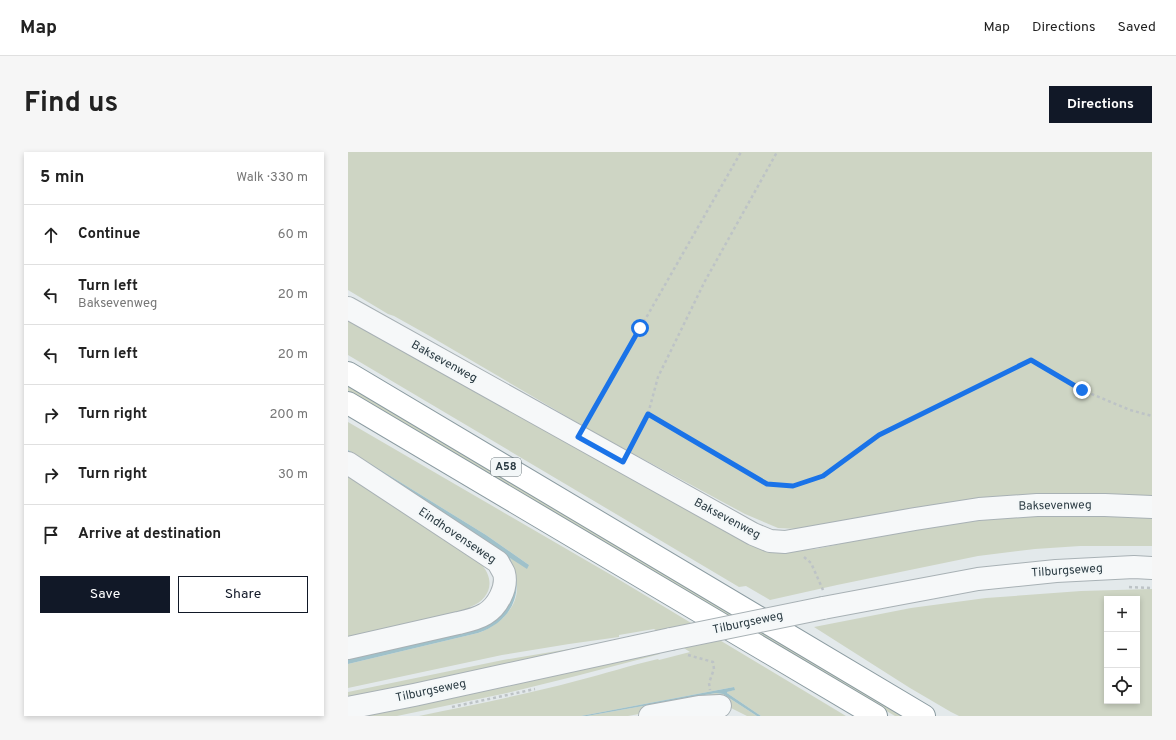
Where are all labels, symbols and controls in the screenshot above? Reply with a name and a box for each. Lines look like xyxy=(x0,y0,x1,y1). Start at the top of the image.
text: Map xyxy=(20,16,57,40)
text: Map xyxy=(984,19,1010,36)
text: Directions xyxy=(1032,19,1096,36)
text: Saved xyxy=(1118,19,1156,36)
text: Find us xyxy=(24,86,118,122)
button: Directions xyxy=(1049,86,1152,123)
text: 5 min xyxy=(40,167,84,189)
text: Walk · 330 m xyxy=(236,170,308,186)
icon: ahead xyxy=(40,224,62,246)
text: Continue xyxy=(78,225,140,244)
text: 60 m xyxy=(278,227,308,243)
text: Turn left xyxy=(78,277,138,296)
icon: left xyxy=(40,284,62,306)
text: 20 m xyxy=(278,287,308,303)
text: Baksevenweg xyxy=(78,296,157,312)
route start xyxy=(631,319,649,337)
street label: Baksevenweg xyxy=(408,337,480,387)
icon: left xyxy=(40,344,62,366)
text: Turn left xyxy=(78,345,138,364)
text: 20 m xyxy=(278,347,308,363)
route end xyxy=(1073,381,1091,399)
icon: right xyxy=(40,404,62,426)
text: Turn right xyxy=(78,405,147,424)
text: 200 m xyxy=(269,407,308,423)
road number: A58 xyxy=(491,458,521,476)
icon: right xyxy=(40,464,62,486)
text: Turn right xyxy=(78,465,147,484)
text: 30 m xyxy=(278,467,308,483)
street label: Baksevenweg xyxy=(691,495,763,543)
street label: Baksevenweg xyxy=(1018,497,1092,515)
street label: Eindhovenseweg xyxy=(415,504,499,568)
icon: arrive xyxy=(40,524,62,546)
text: Arrive at destination xyxy=(78,525,221,544)
street label: Tilburgseweg xyxy=(1031,561,1103,581)
button: Save xyxy=(40,576,170,613)
button: Share xyxy=(178,576,308,613)
map controls xyxy=(1104,596,1140,704)
button: + xyxy=(1104,596,1140,632)
street label: Tilburgseweg xyxy=(711,608,785,638)
button: − xyxy=(1104,632,1140,668)
button: locate xyxy=(1104,668,1140,704)
street label: Tilburgseweg xyxy=(394,676,468,706)

